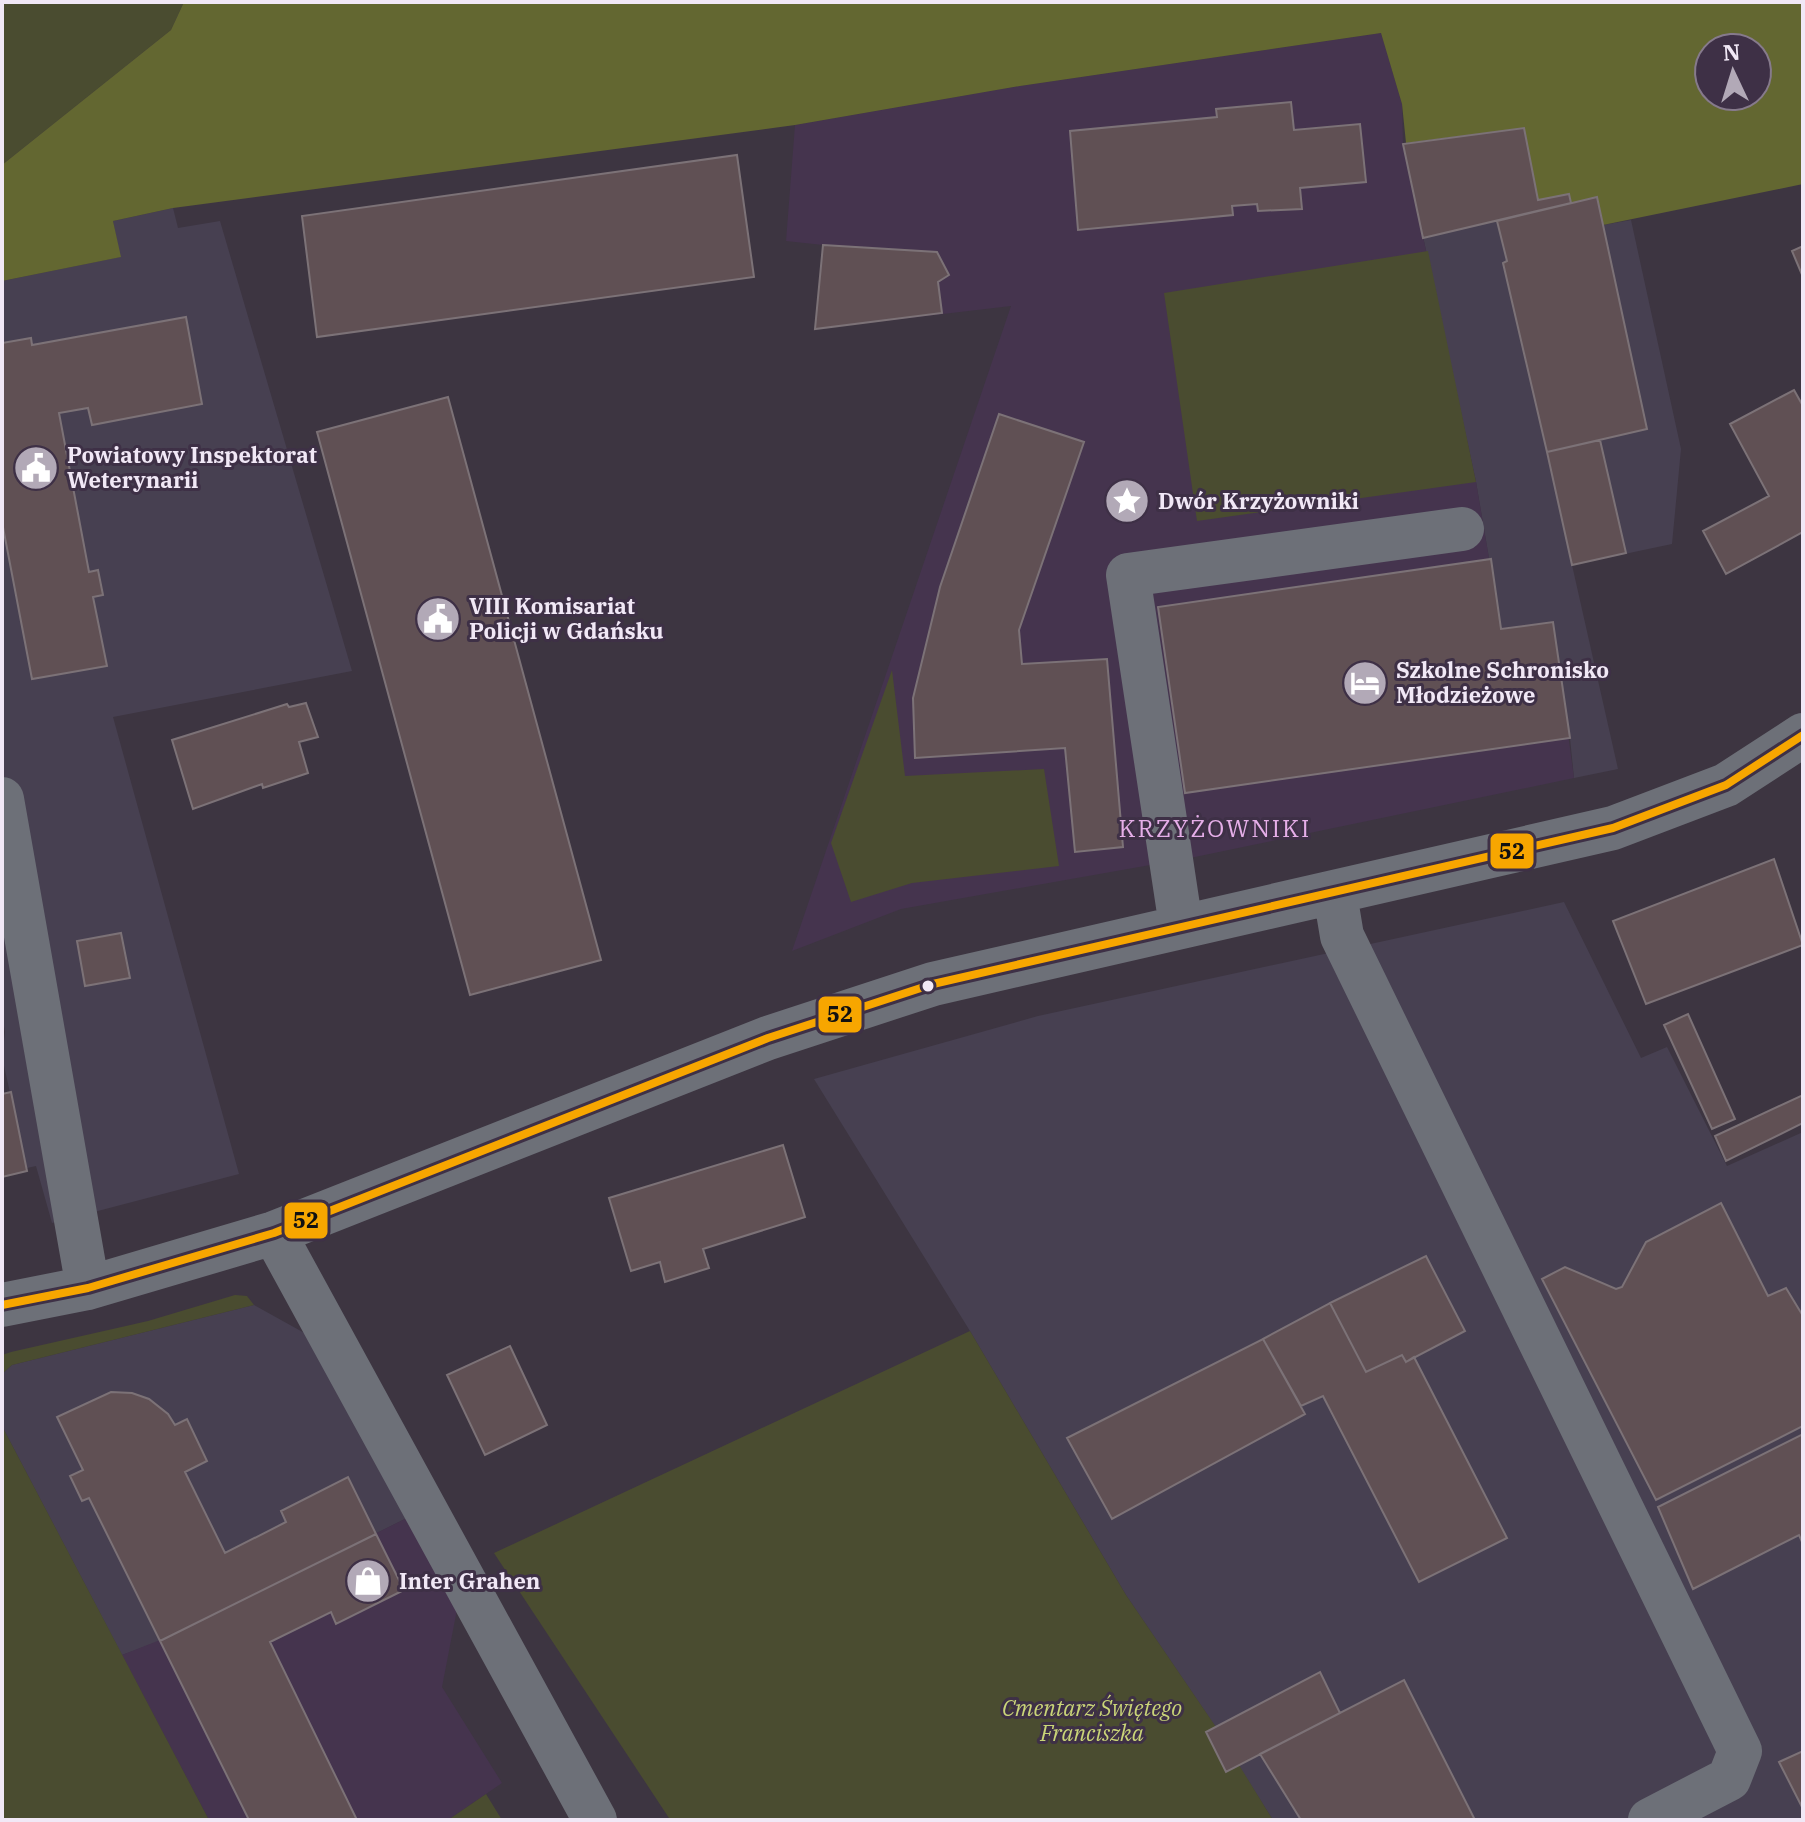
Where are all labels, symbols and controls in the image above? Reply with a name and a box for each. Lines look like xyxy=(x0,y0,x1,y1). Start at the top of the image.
north arrow xyxy=(1693,32,1773,112)
text: N xyxy=(1722,36,1741,67)
place label: Powiatowy Inspektorat Weterynarii xyxy=(67,440,317,494)
public building icon: Powiatowy Inspektorat Weterynarii xyxy=(12,444,60,492)
place icon: Dwór Krzyżowniki xyxy=(1103,477,1151,525)
place label: Dwór Krzyżowniki xyxy=(1158,486,1359,515)
place label: VIII Komisariat Policji w Gdańsku xyxy=(469,591,663,645)
public building icon: VIII Komisariat Policji w Gdańsku xyxy=(414,595,462,643)
place label: Szkolne Schronisko Młodzieżowe xyxy=(1396,655,1609,709)
hotel icon: Szkolne Schronisko Młodzieżowe xyxy=(1341,659,1389,707)
district label: KRZYŻOWNIKI xyxy=(1119,812,1311,844)
line badge: 52 xyxy=(1489,832,1535,870)
text: 52 xyxy=(1499,836,1525,865)
unlabelled marker xyxy=(920,978,936,994)
line badge: 52 xyxy=(817,995,863,1034)
text: 52 xyxy=(827,999,853,1028)
line badge: 52 xyxy=(283,1201,329,1240)
text: 52 xyxy=(293,1205,319,1234)
shop icon: Inter Grahen xyxy=(344,1557,392,1605)
place label: Inter Grahen xyxy=(399,1566,540,1595)
park label: Cmentarz Świętego Franciszka xyxy=(1002,1693,1182,1747)

